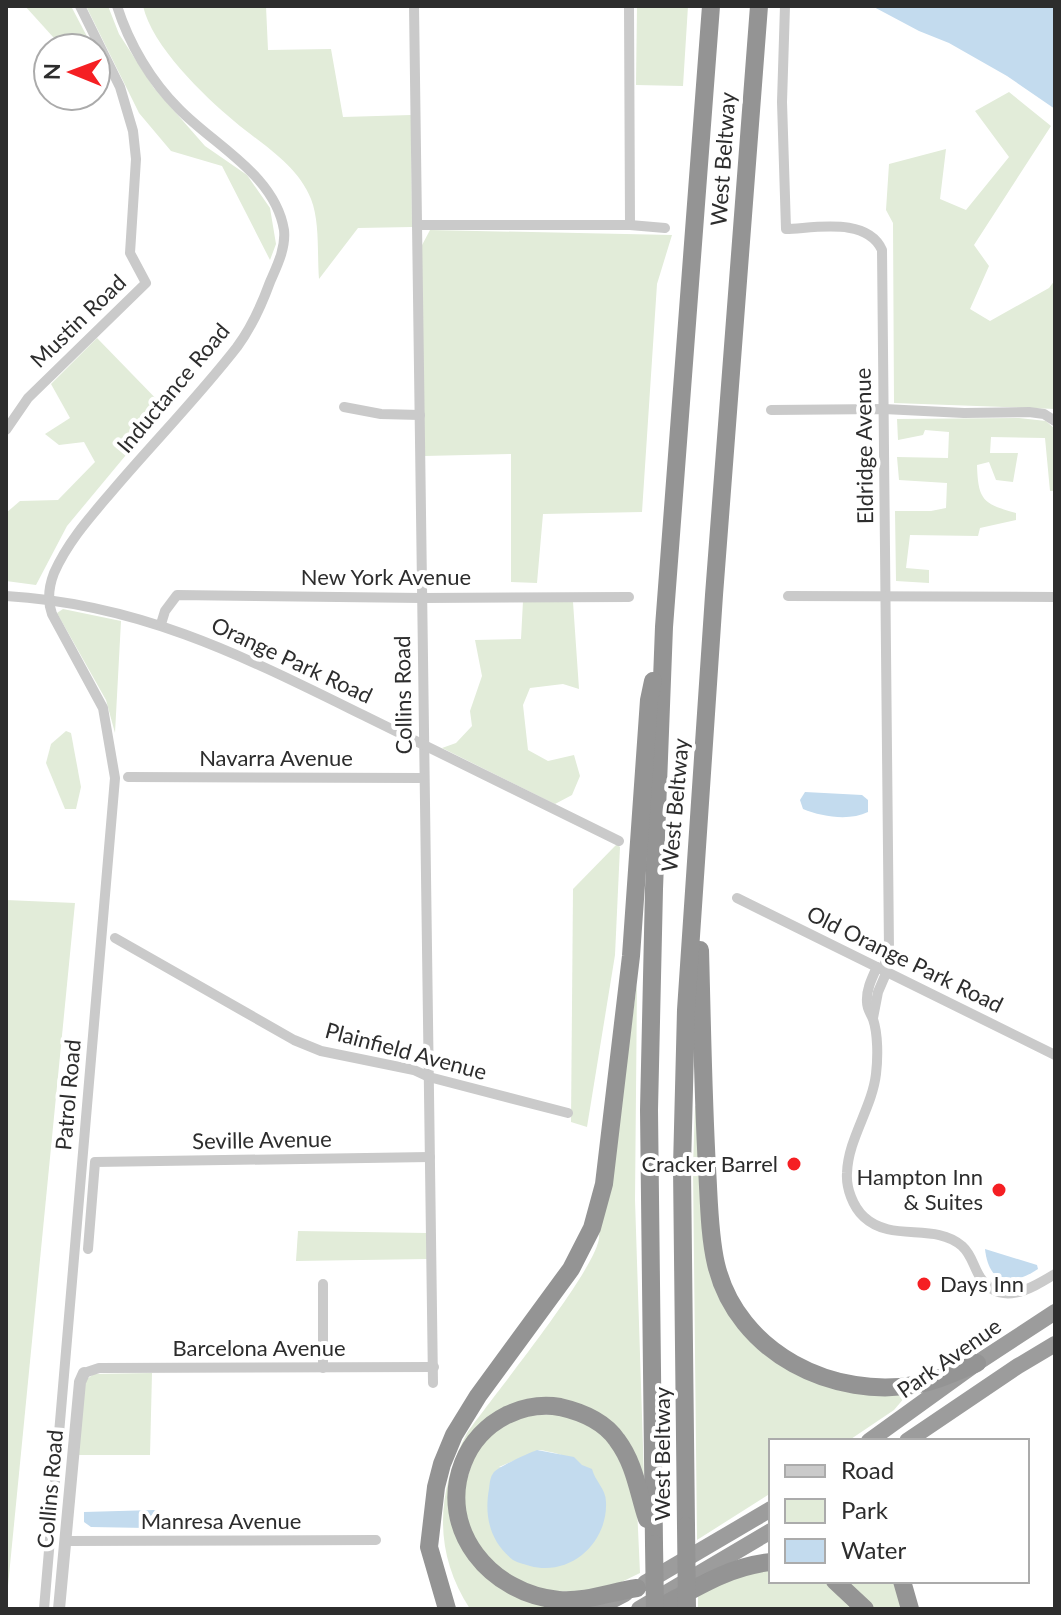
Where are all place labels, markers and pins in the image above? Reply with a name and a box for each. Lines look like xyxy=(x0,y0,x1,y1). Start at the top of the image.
place label: Cracker Barrel xyxy=(641,1150,778,1177)
marker: Cracker Barrel xyxy=(785,1155,803,1173)
place label: Hampton Inn & Suites xyxy=(857,1163,983,1215)
marker: Hampton Inn & Suites xyxy=(990,1181,1008,1199)
place label: Days Inn xyxy=(940,1270,1024,1297)
marker: Days Inn xyxy=(915,1275,933,1293)

